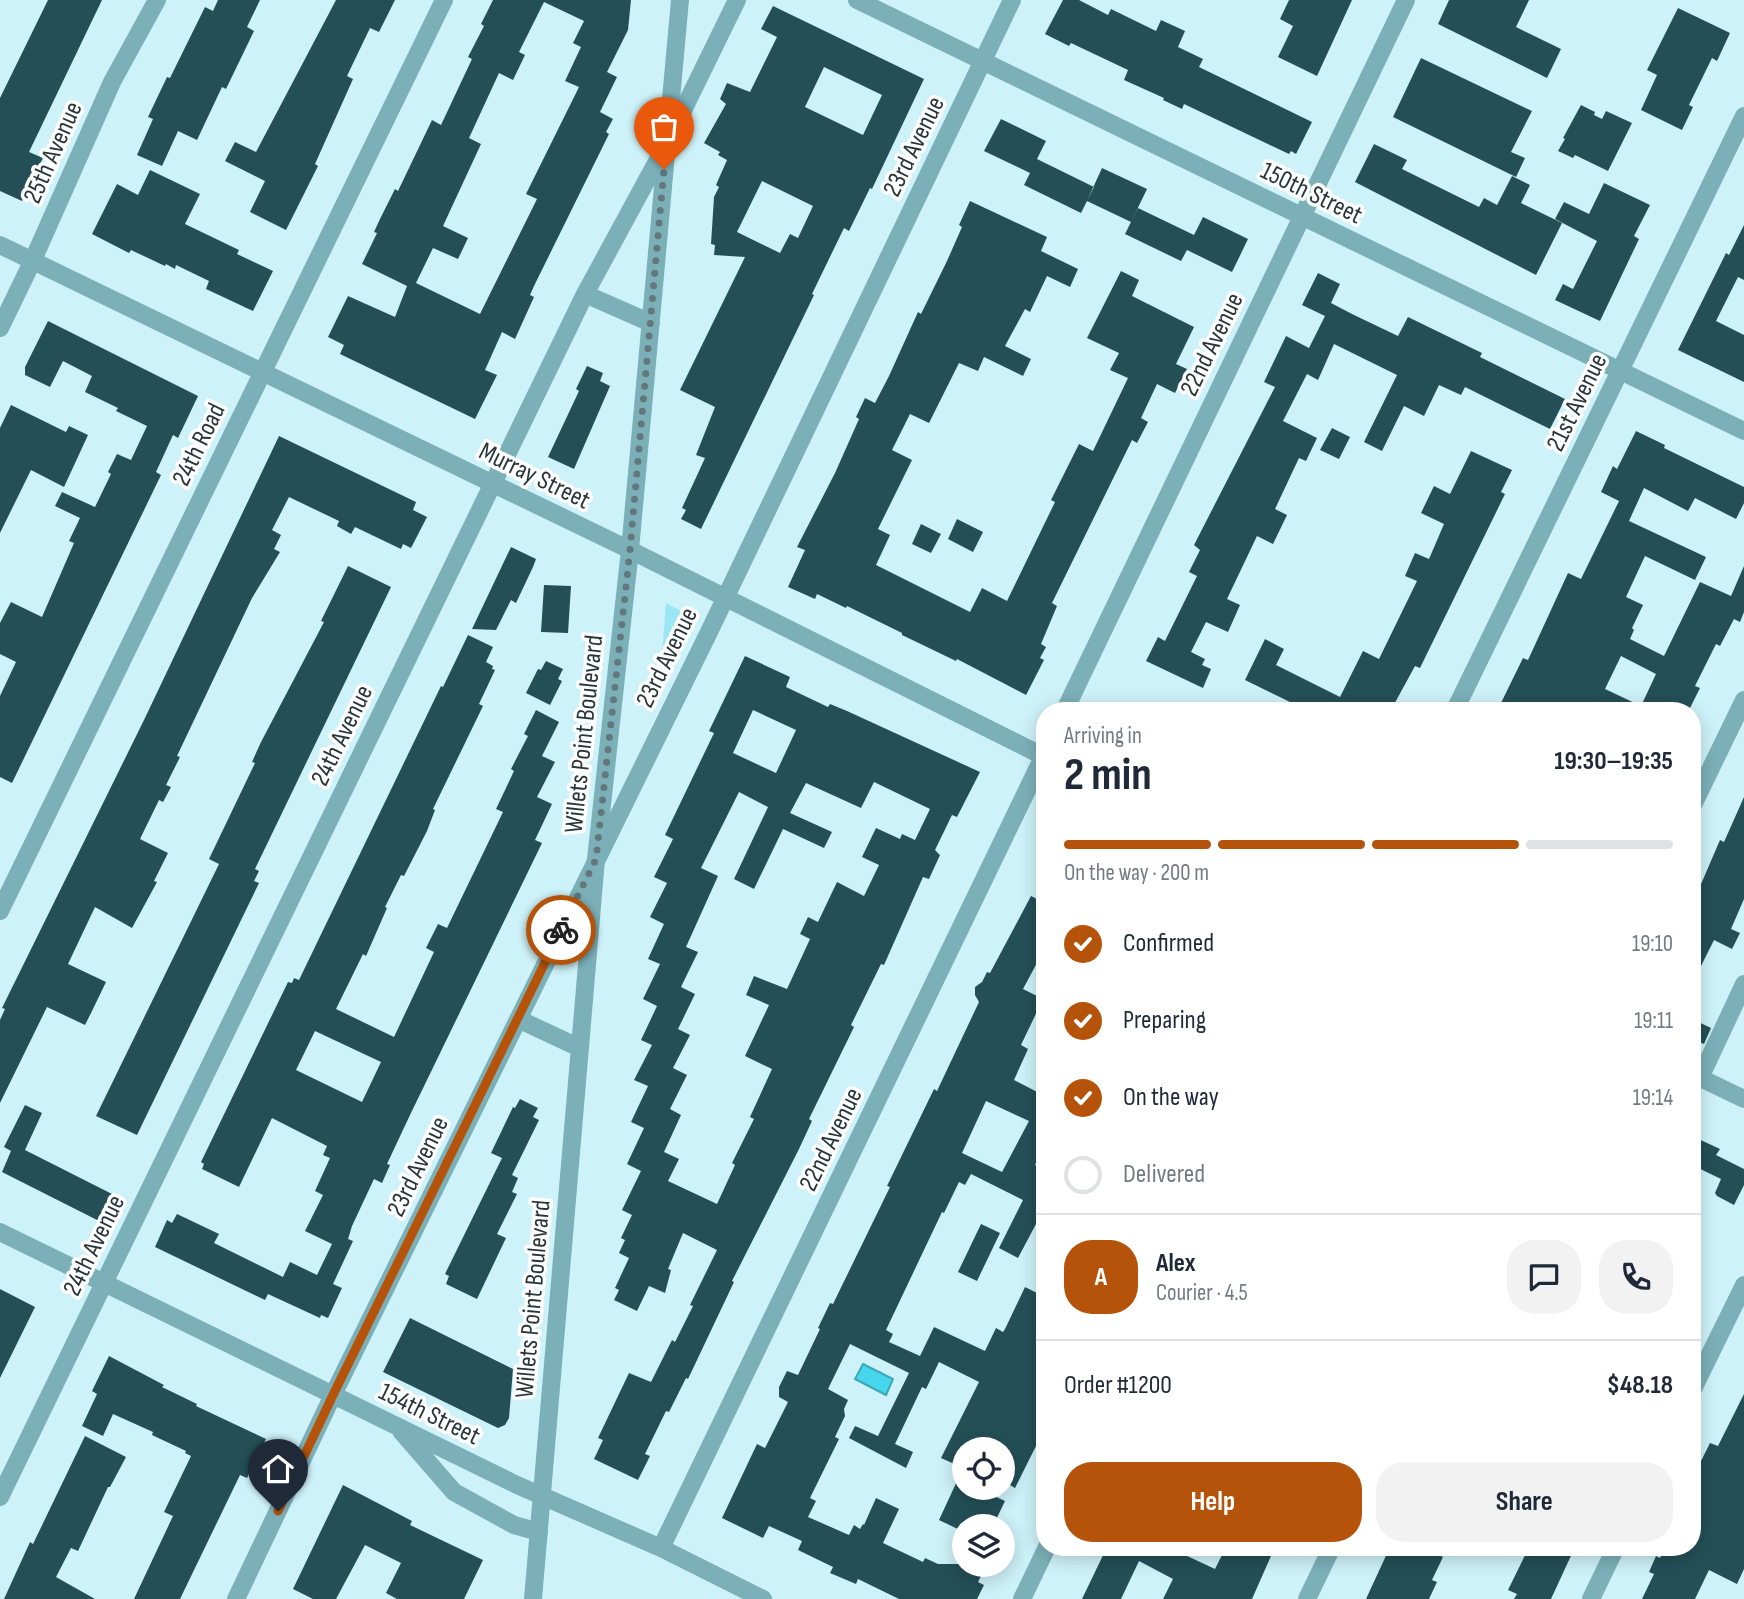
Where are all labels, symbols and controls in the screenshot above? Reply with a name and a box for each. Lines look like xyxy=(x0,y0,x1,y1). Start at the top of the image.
street label: 23rd Avenue xyxy=(877,92,952,202)
street label: 25th Avenue xyxy=(17,97,89,208)
pin xyxy=(634,97,694,169)
icon: bag xyxy=(645,108,683,146)
street label: 150th Street xyxy=(1255,155,1367,231)
street label: 22nd Avenue xyxy=(1174,288,1251,401)
street label: 21st Avenue xyxy=(1540,349,1614,457)
street label: 24th Road xyxy=(166,398,233,491)
street label: Murray Street xyxy=(474,436,595,517)
street label: 23rd Avenue xyxy=(630,603,705,713)
street label: Willets Point Boulevard xyxy=(559,634,610,835)
street label: 24th Avenue xyxy=(305,680,380,791)
text: Arriving in xyxy=(1064,722,1142,750)
text: 19:30–19:35 xyxy=(1554,746,1673,777)
text: 2 min xyxy=(1064,748,1152,803)
text: On the way · 200 m xyxy=(1064,859,1209,887)
courier xyxy=(526,895,596,965)
icon: bike xyxy=(542,911,580,949)
icon: check xyxy=(1064,925,1102,963)
text: Confirmed xyxy=(1123,928,1214,959)
text: 19:10 xyxy=(1632,930,1673,958)
icon: check xyxy=(1064,1002,1102,1040)
text: Preparing xyxy=(1123,1005,1206,1036)
text: 19:11 xyxy=(1634,1007,1673,1035)
icon: check xyxy=(1064,1079,1102,1117)
text: On the way xyxy=(1123,1082,1219,1113)
street label: 22nd Avenue xyxy=(793,1083,870,1196)
text: 19:14 xyxy=(1633,1084,1673,1112)
street label: 23rd Avenue xyxy=(381,1112,456,1222)
text: Delivered xyxy=(1123,1159,1205,1190)
street label: 24th Avenue xyxy=(57,1190,132,1301)
street label: Willets Point Boulevard xyxy=(509,1199,558,1400)
button: chat xyxy=(1507,1240,1581,1314)
button: phone xyxy=(1599,1240,1673,1314)
text: Alex xyxy=(1156,1248,1196,1279)
text: A xyxy=(1095,1262,1107,1293)
text: Courier · 4.5 xyxy=(1156,1279,1248,1307)
text: Order #1200 xyxy=(1064,1370,1172,1401)
text: $48.18 xyxy=(1607,1370,1673,1401)
street label: 154th Street xyxy=(374,1377,485,1452)
map controls xyxy=(952,1437,1015,1577)
button: locate xyxy=(952,1437,1015,1500)
pin xyxy=(248,1439,308,1511)
icon: home xyxy=(259,1450,297,1488)
button: Help xyxy=(1064,1462,1362,1542)
button: Share xyxy=(1376,1462,1673,1542)
button: layers xyxy=(952,1514,1015,1577)

